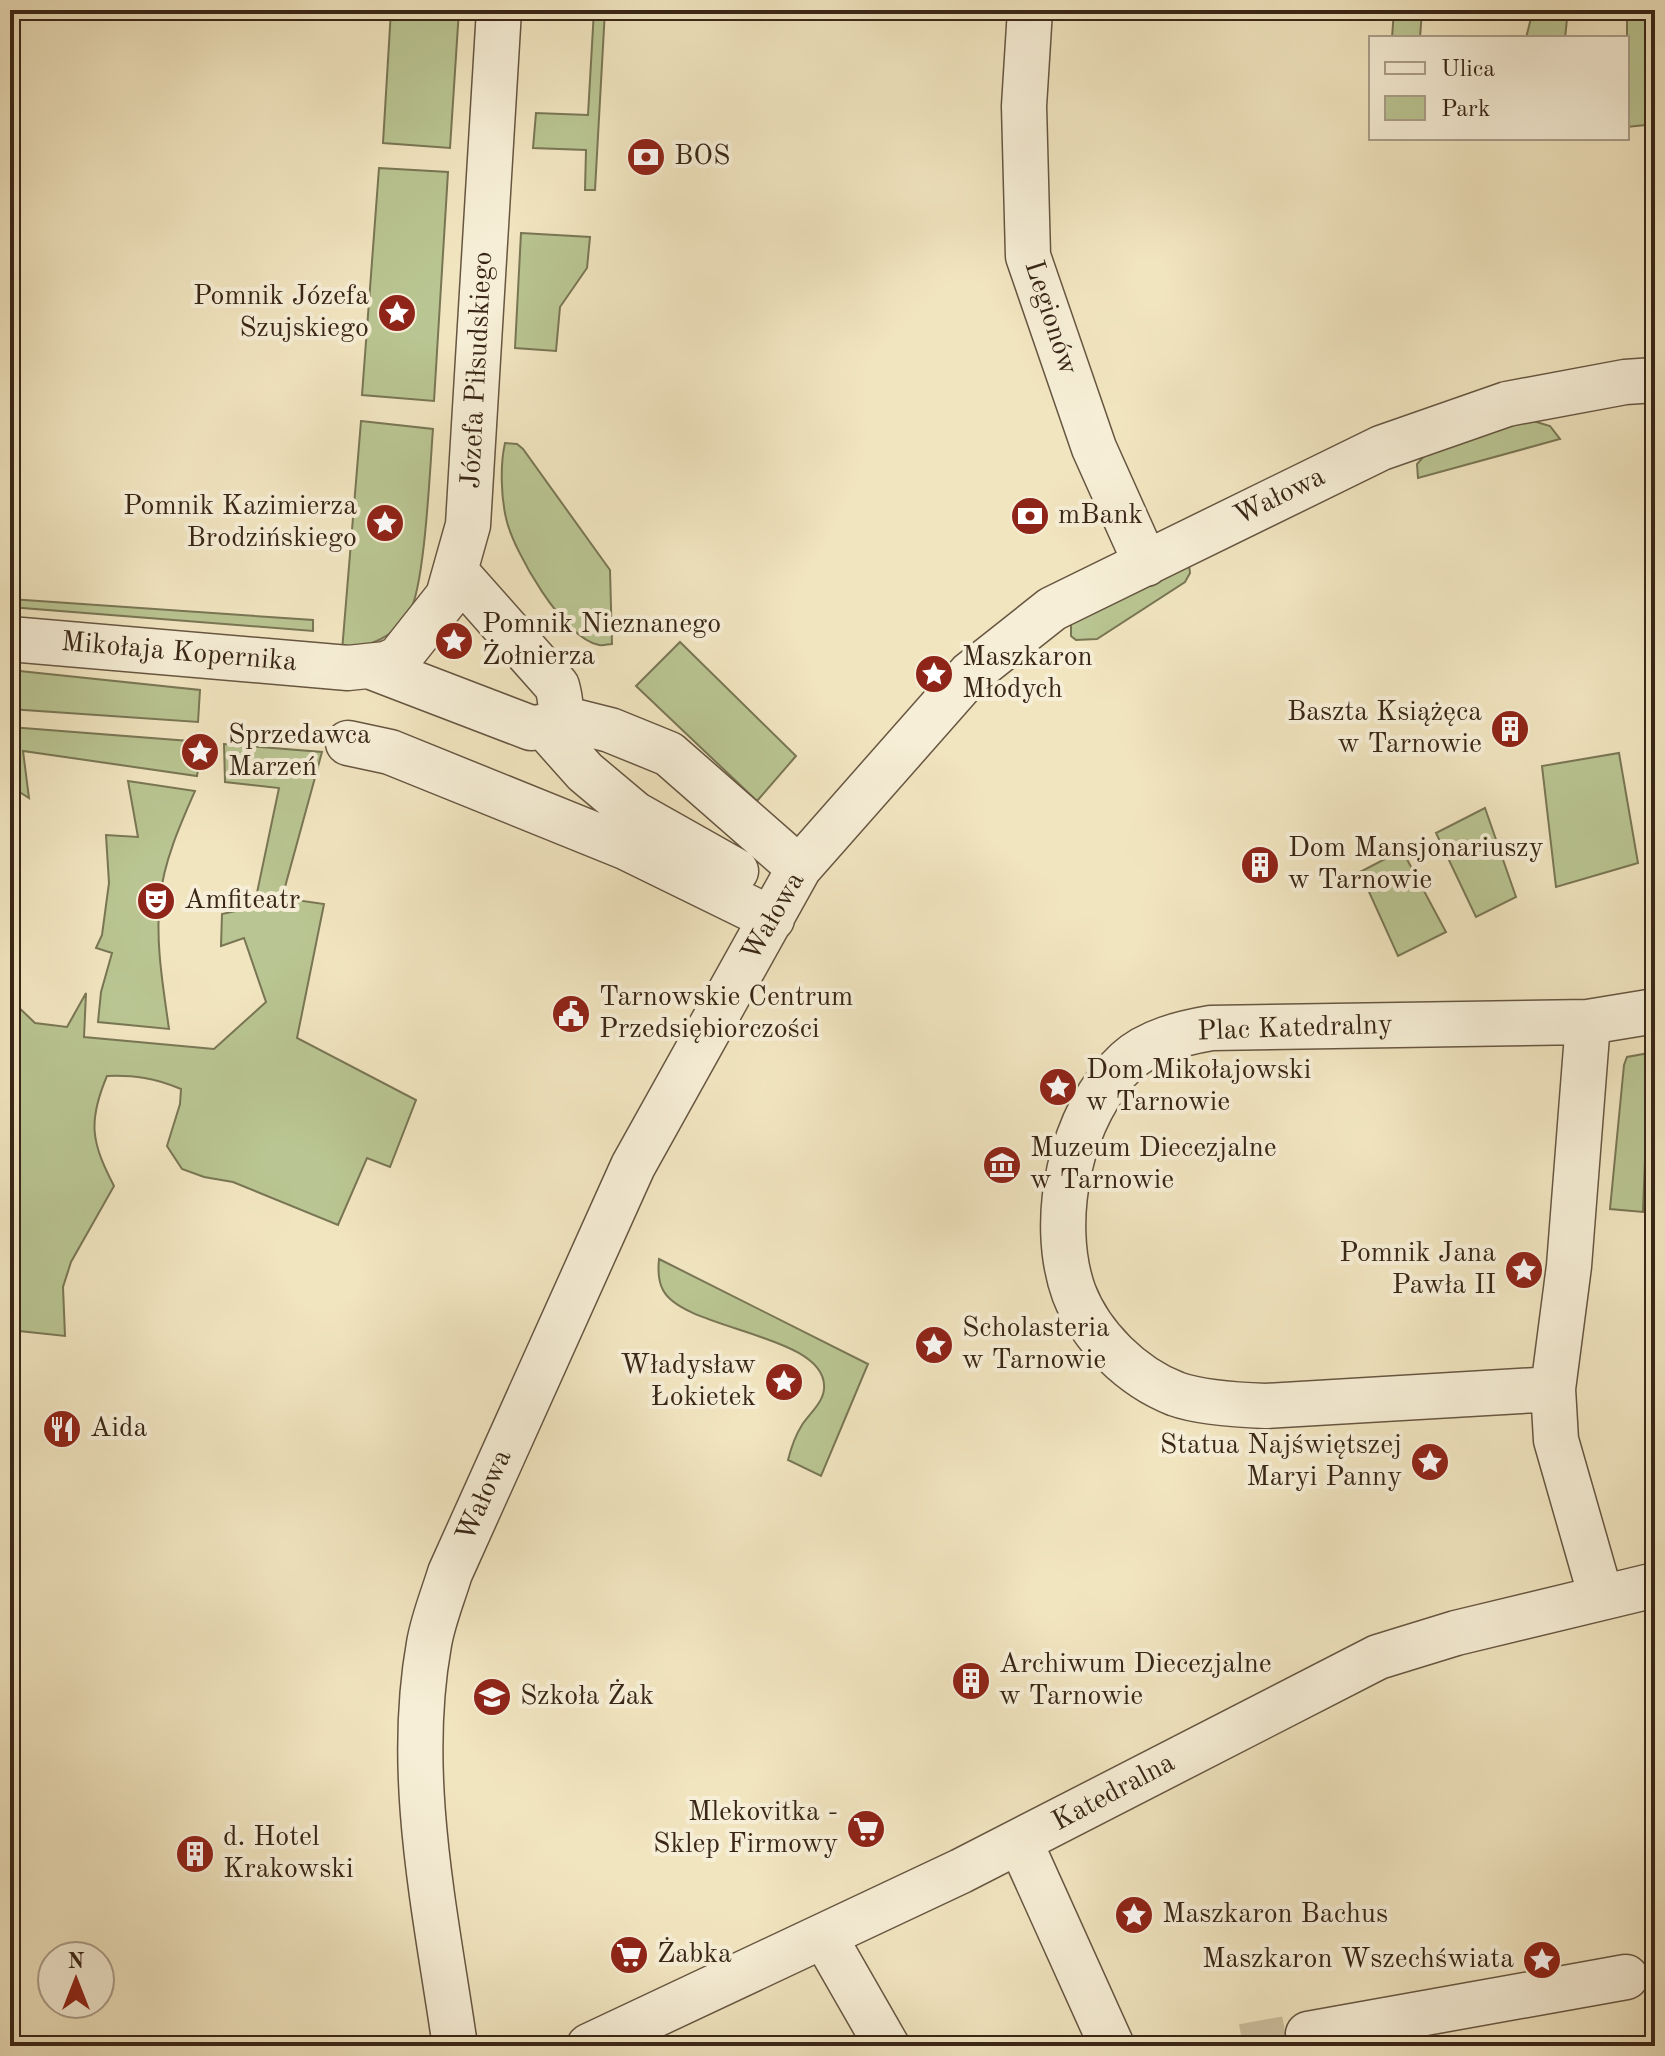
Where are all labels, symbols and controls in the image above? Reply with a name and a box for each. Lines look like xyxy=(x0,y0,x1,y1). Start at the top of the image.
legend xyxy=(1369,36,1629,140)
text: Ulica xyxy=(1441,58,1495,82)
text: Park xyxy=(1441,98,1490,122)
bank icon: BOS xyxy=(625,136,667,178)
place label: BOS xyxy=(674,143,730,171)
street label: Józefa Piłsudskiego xyxy=(458,251,498,489)
street label: Legionów xyxy=(1018,257,1082,379)
place label: Pomnik Józefa Szujskiego xyxy=(193,283,369,343)
place icon: Pomnik Józefa Szujskiego xyxy=(376,292,418,334)
street label: Wałowa xyxy=(1230,463,1330,531)
place label: Pomnik Kazimierza Brodzińskiego xyxy=(123,493,357,553)
bank icon: mBank xyxy=(1009,495,1051,537)
place icon: Pomnik Kazimierza Brodzińskiego xyxy=(364,502,406,544)
place label: mBank xyxy=(1058,502,1143,530)
place label: Pomnik Nieznanego Żołnierza xyxy=(482,611,721,671)
place icon: Pomnik Nieznanego Żołnierza xyxy=(433,620,475,662)
street label: Mikołaja Kopernika xyxy=(60,629,298,677)
place label: Maszkaron Młodych xyxy=(962,644,1093,704)
place icon: Maszkaron Młodych xyxy=(913,653,955,695)
place label: Baszta Książęca w Tarnowie xyxy=(1287,699,1482,759)
building icon: Baszta Książęca w Tarnowie xyxy=(1489,708,1531,750)
place label: Sprzedawca Marzeń xyxy=(228,722,371,782)
place icon: Sprzedawca Marzeń xyxy=(179,731,221,773)
place label: Dom Mansjonariuszy w Tarnowie xyxy=(1288,835,1544,895)
building icon: Dom Mansjonariuszy w Tarnowie xyxy=(1239,844,1281,886)
street label: Wałowa xyxy=(738,868,811,966)
theatre icon: Amfiteatr xyxy=(135,880,177,922)
place label: Amfiteatr xyxy=(184,887,300,915)
place label: Tarnowskie Centrum Przedsiębiorczości xyxy=(599,984,853,1044)
public building icon: Tarnowskie Centrum Przedsiębiorczości xyxy=(550,993,592,1035)
street label: Plac Katedralny xyxy=(1197,1012,1393,1046)
place label: Dom Mikołajowski w Tarnowie xyxy=(1086,1057,1311,1117)
place icon: Dom Mikołajowski w Tarnowie xyxy=(1037,1066,1079,1108)
place label: Muzeum Diecezjalne w Tarnowie xyxy=(1030,1135,1277,1195)
museum icon: Muzeum Diecezjalne w Tarnowie xyxy=(981,1144,1023,1186)
place label: Pomnik Jana Pawła II xyxy=(1339,1240,1496,1300)
place icon: Pomnik Jana Pawła II xyxy=(1503,1249,1545,1291)
place label: Scholasteria w Tarnowie xyxy=(962,1315,1110,1375)
place icon: Scholasteria w Tarnowie xyxy=(913,1324,955,1366)
place label: Władysław Łokietek xyxy=(620,1352,756,1412)
place icon: Władysław Łokietek xyxy=(763,1361,805,1403)
restaurant icon: Aida xyxy=(41,1408,83,1450)
place label: Aida xyxy=(90,1415,148,1443)
place label: Statua Najświętszej Maryi Panny xyxy=(1160,1432,1402,1492)
place icon: Statua Najświętszej Maryi Panny xyxy=(1409,1441,1451,1483)
street label: Wałowa xyxy=(452,1446,518,1546)
place label: Archiwum Diecezjalne w Tarnowie xyxy=(999,1651,1272,1711)
building icon: Archiwum Diecezjalne w Tarnowie xyxy=(950,1660,992,1702)
school or university icon: Szkoła Żak xyxy=(471,1676,513,1718)
place label: Szkoła Żak xyxy=(520,1679,654,1711)
street label: Katedralna xyxy=(1048,1749,1180,1837)
place label: Mlekovitka - Sklep Firmowy xyxy=(653,1799,838,1859)
supermarket icon: Mlekovitka - Sklep Firmowy xyxy=(845,1808,887,1850)
place label: d. Hotel Krakowski xyxy=(223,1824,353,1884)
building icon: d. Hotel Krakowski xyxy=(174,1833,216,1875)
place icon: Maszkaron Bachus xyxy=(1113,1894,1155,1936)
place label: Maszkaron Bachus xyxy=(1162,1901,1388,1929)
supermarket icon: Żabka xyxy=(608,1934,650,1976)
place label: Żabka xyxy=(657,1937,732,1969)
place icon: Maszkaron Wszechświata xyxy=(1521,1939,1563,1981)
north arrow xyxy=(36,1940,116,2020)
place label: Maszkaron Wszechświata xyxy=(1202,1946,1514,1974)
text: N xyxy=(68,1951,85,1973)

